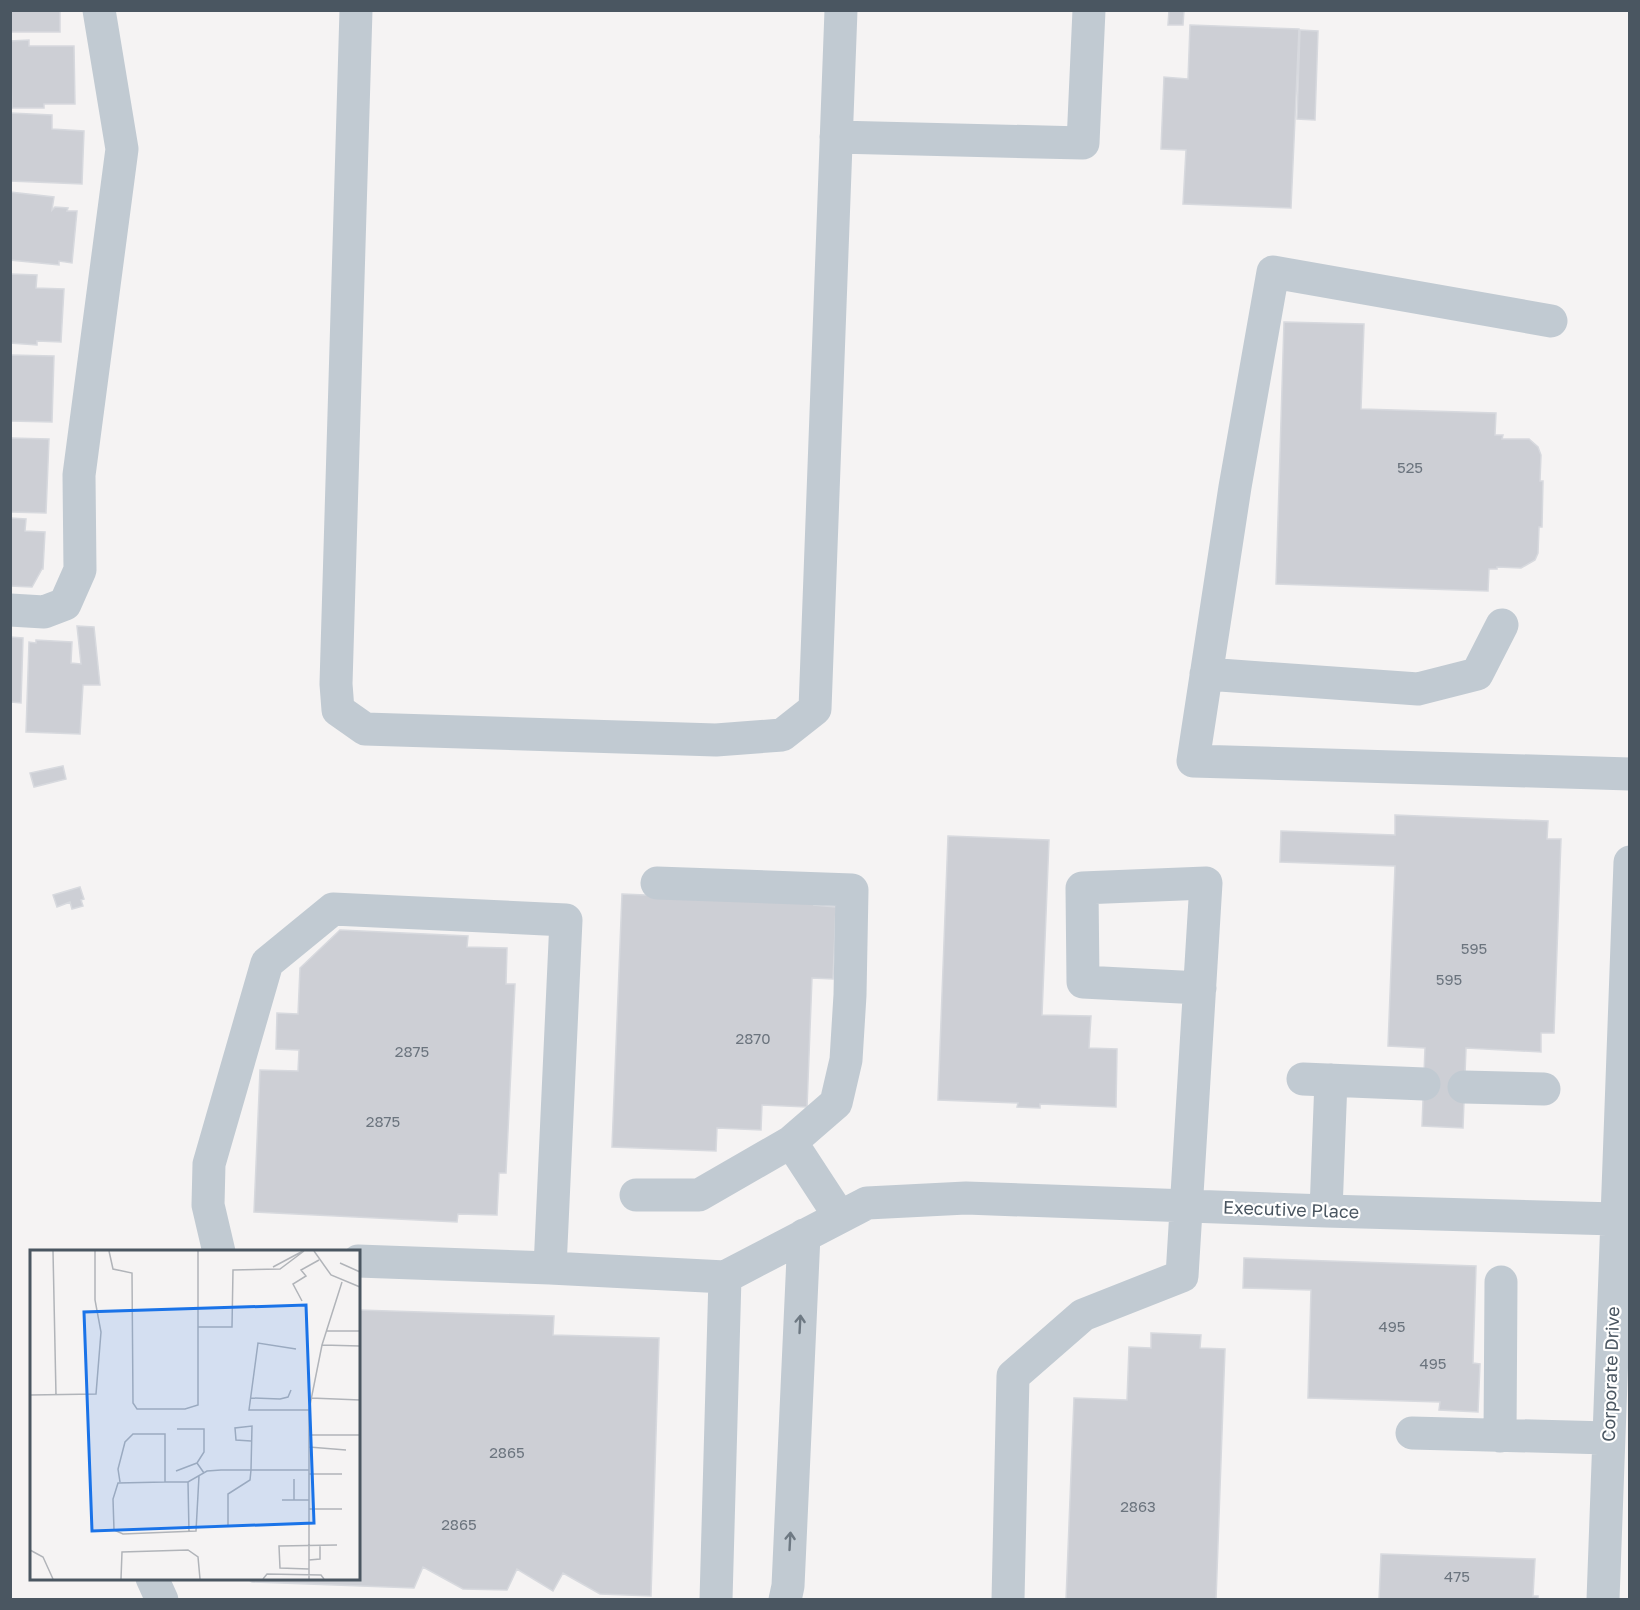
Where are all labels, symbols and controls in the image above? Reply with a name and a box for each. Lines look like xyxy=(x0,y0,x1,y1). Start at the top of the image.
house number: 525 xyxy=(1397,458,1423,476)
house number: 595 xyxy=(1461,939,1487,957)
house number: 595 xyxy=(1436,970,1462,988)
house number: 2870 xyxy=(735,1029,771,1047)
house number: 2875 xyxy=(395,1042,429,1060)
house number: 2875 xyxy=(366,1112,400,1130)
street label: Executive Place xyxy=(1223,1196,1360,1222)
inset map xyxy=(30,1250,360,1580)
street label: Corporate Drive xyxy=(1597,1306,1623,1442)
one-way arrow xyxy=(795,1314,806,1334)
house number: 495 xyxy=(1379,1317,1405,1335)
house number: 495 xyxy=(1420,1354,1446,1372)
house number: 2865 xyxy=(489,1443,525,1461)
house number: 2863 xyxy=(1120,1497,1156,1515)
house number: 2865 xyxy=(441,1515,477,1533)
one-way arrow xyxy=(785,1532,796,1552)
house number: 475 xyxy=(1444,1567,1470,1585)

